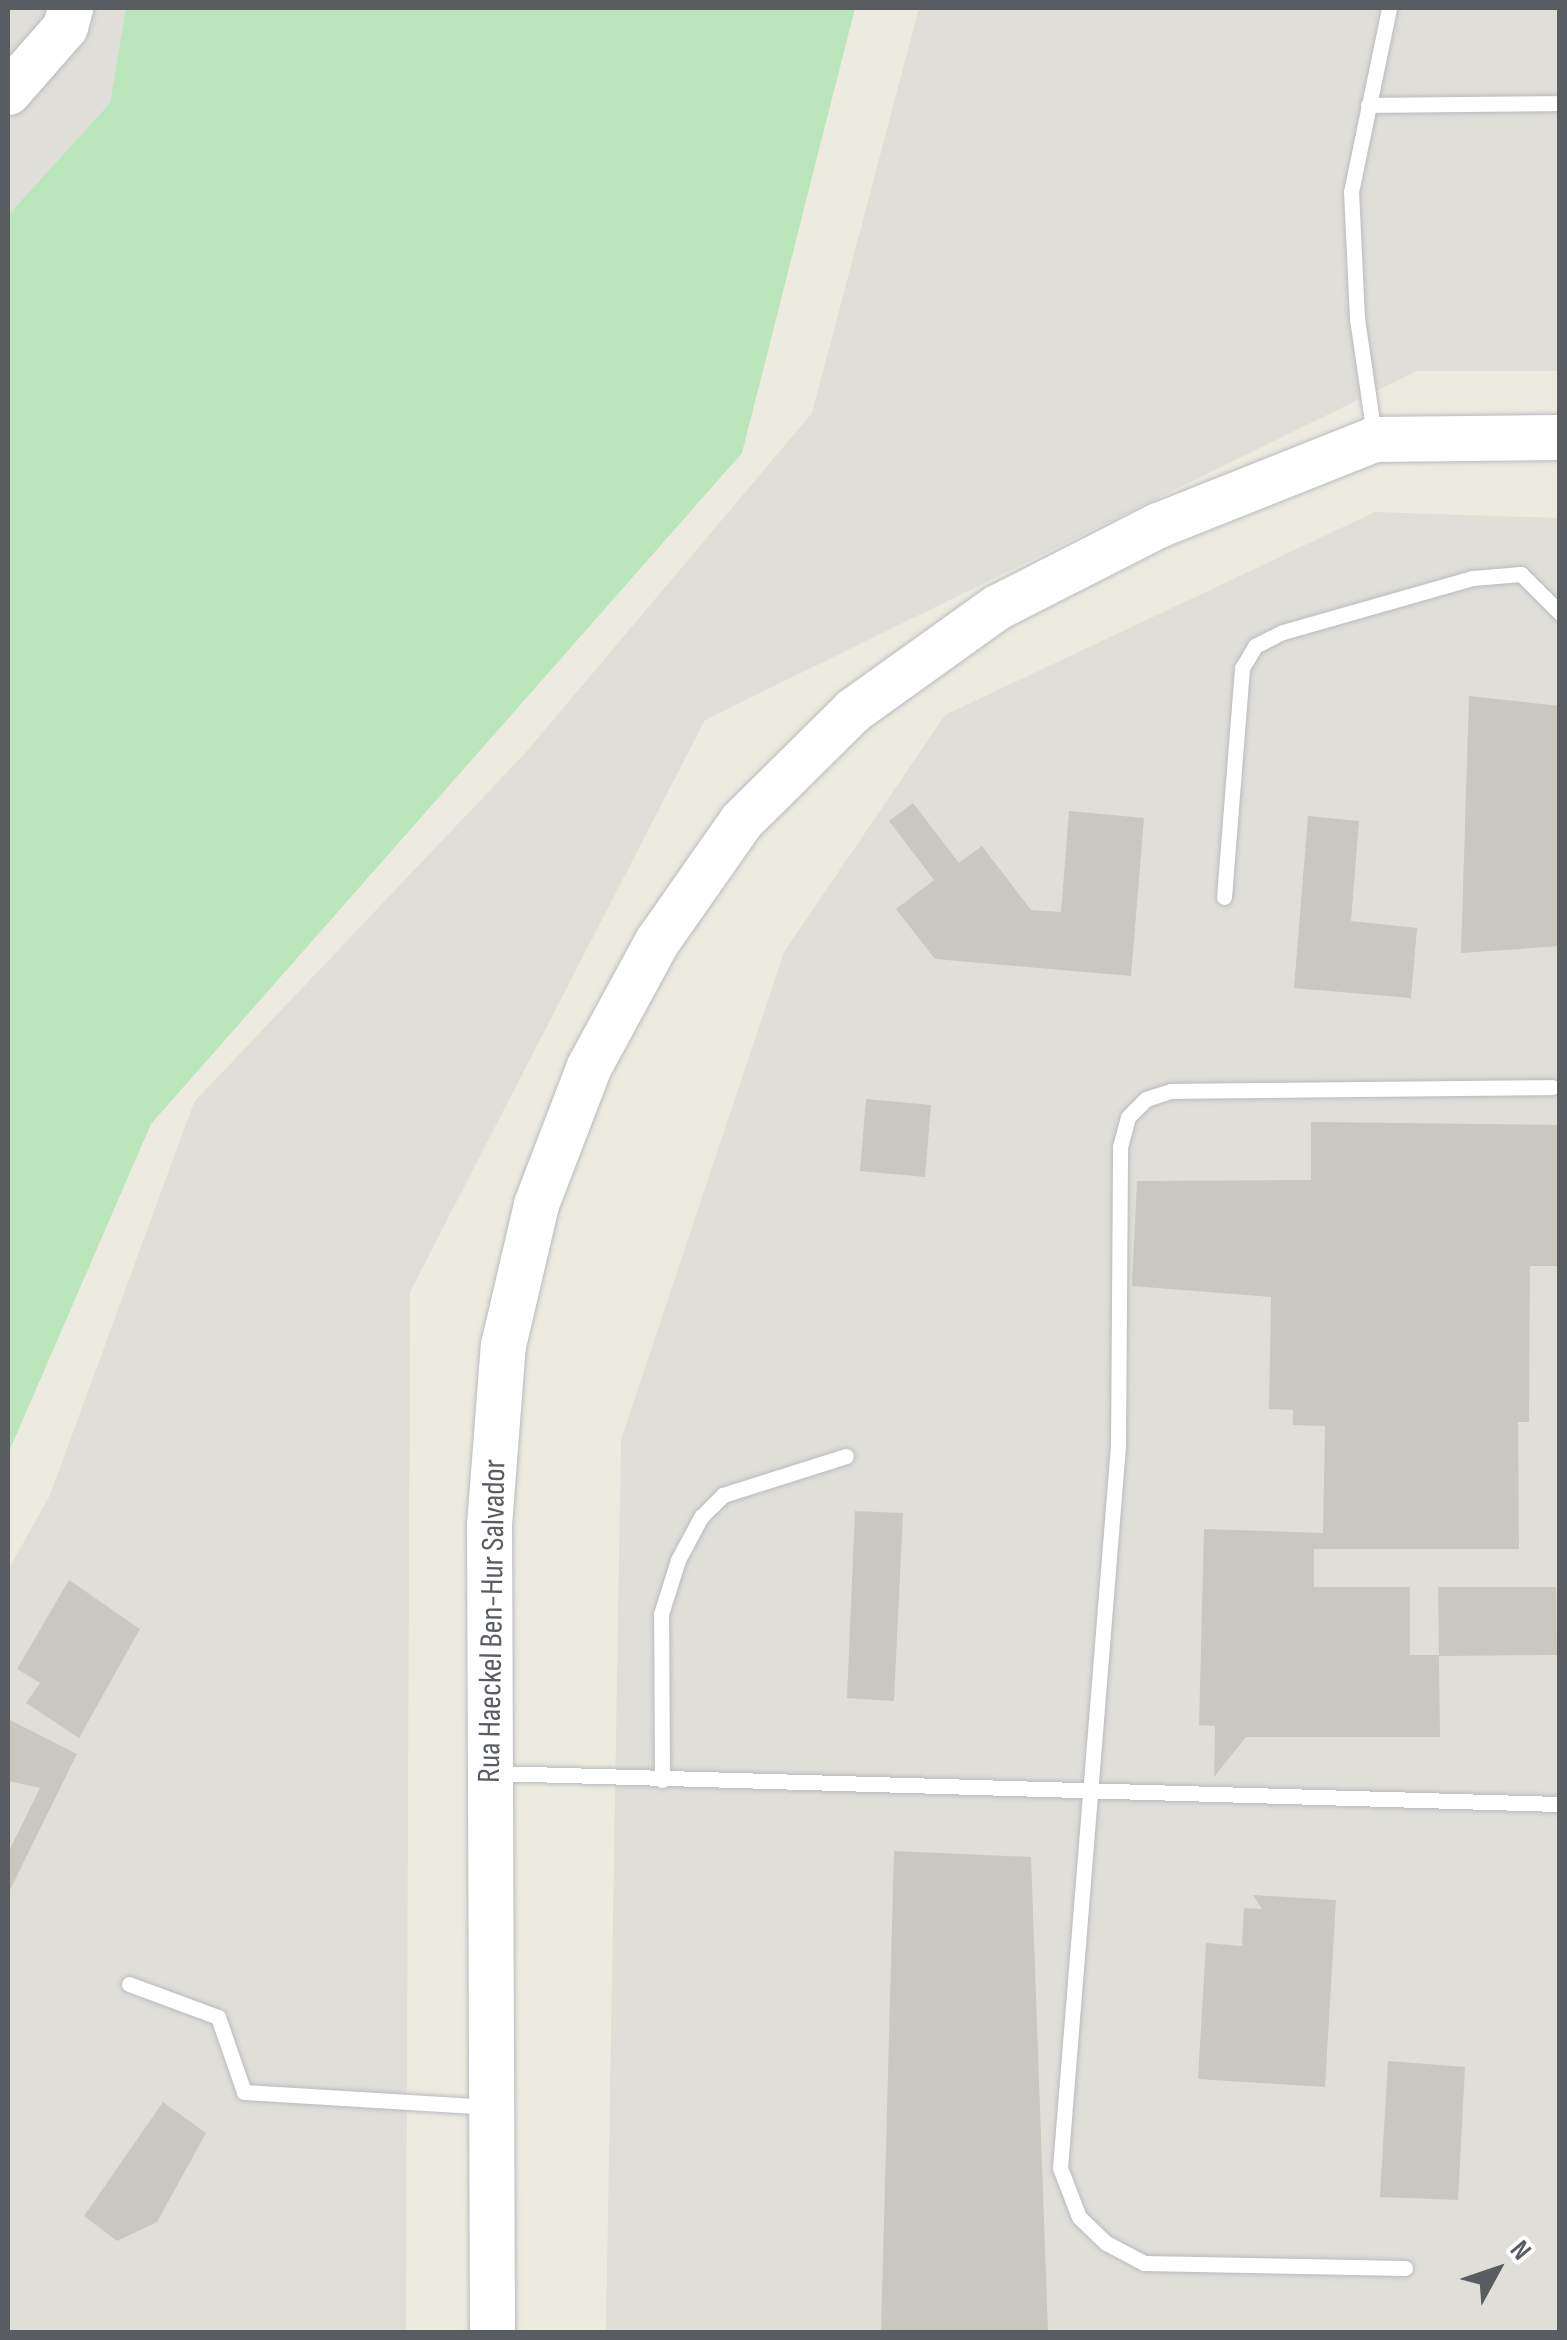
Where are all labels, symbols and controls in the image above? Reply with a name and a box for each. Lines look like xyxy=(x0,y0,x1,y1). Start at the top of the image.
street label: Rua Haeckel Ben-Hur Salvador xyxy=(471,1459,515,1783)
north arrow xyxy=(1447,2220,1547,2320)
text: N xyxy=(1503,2234,1538,2267)

